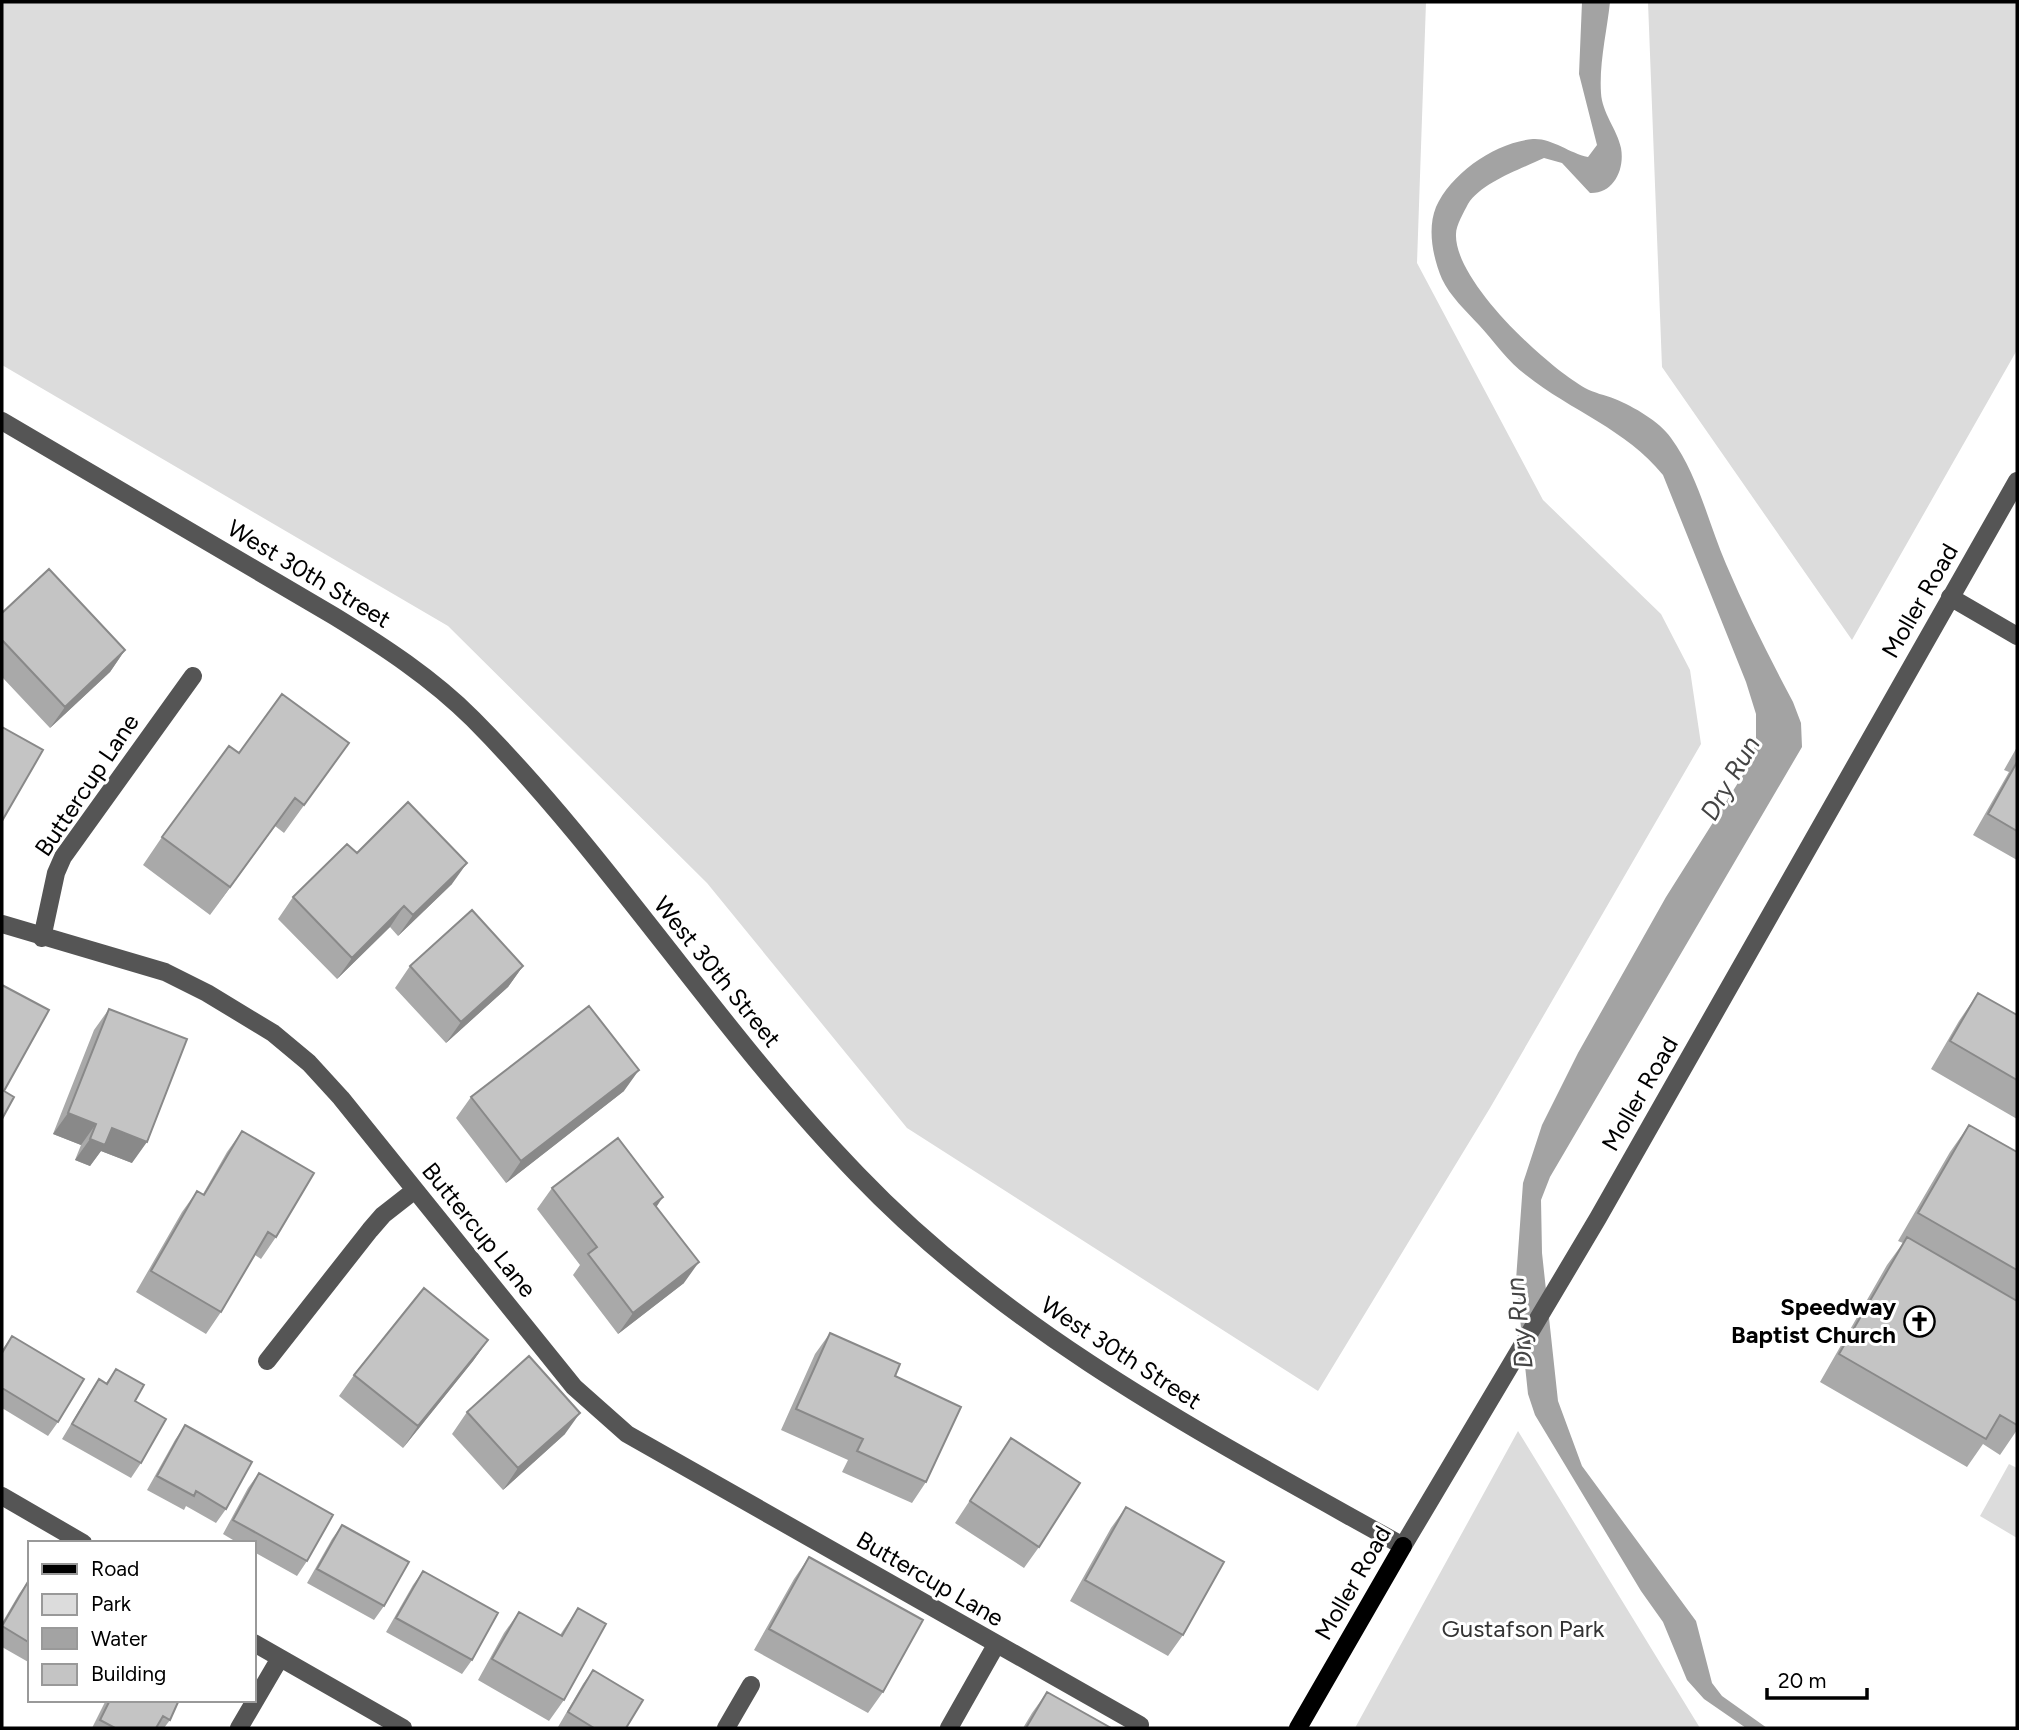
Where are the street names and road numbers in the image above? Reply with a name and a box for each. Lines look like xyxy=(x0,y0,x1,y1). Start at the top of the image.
street label: West 30th Street xyxy=(222,513,396,634)
street label: Moller Road xyxy=(1875,538,1964,663)
street label: Buttercup Lane xyxy=(28,708,145,861)
street label: West 30th Street xyxy=(648,891,787,1053)
street label: Moller Road xyxy=(1595,1031,1684,1156)
street label: Buttercup Lane xyxy=(416,1156,543,1303)
street label: West 30th Street xyxy=(1036,1290,1207,1415)
street label: Moller Road xyxy=(1308,1520,1397,1645)
street label: Buttercup Lane xyxy=(852,1525,1009,1632)

